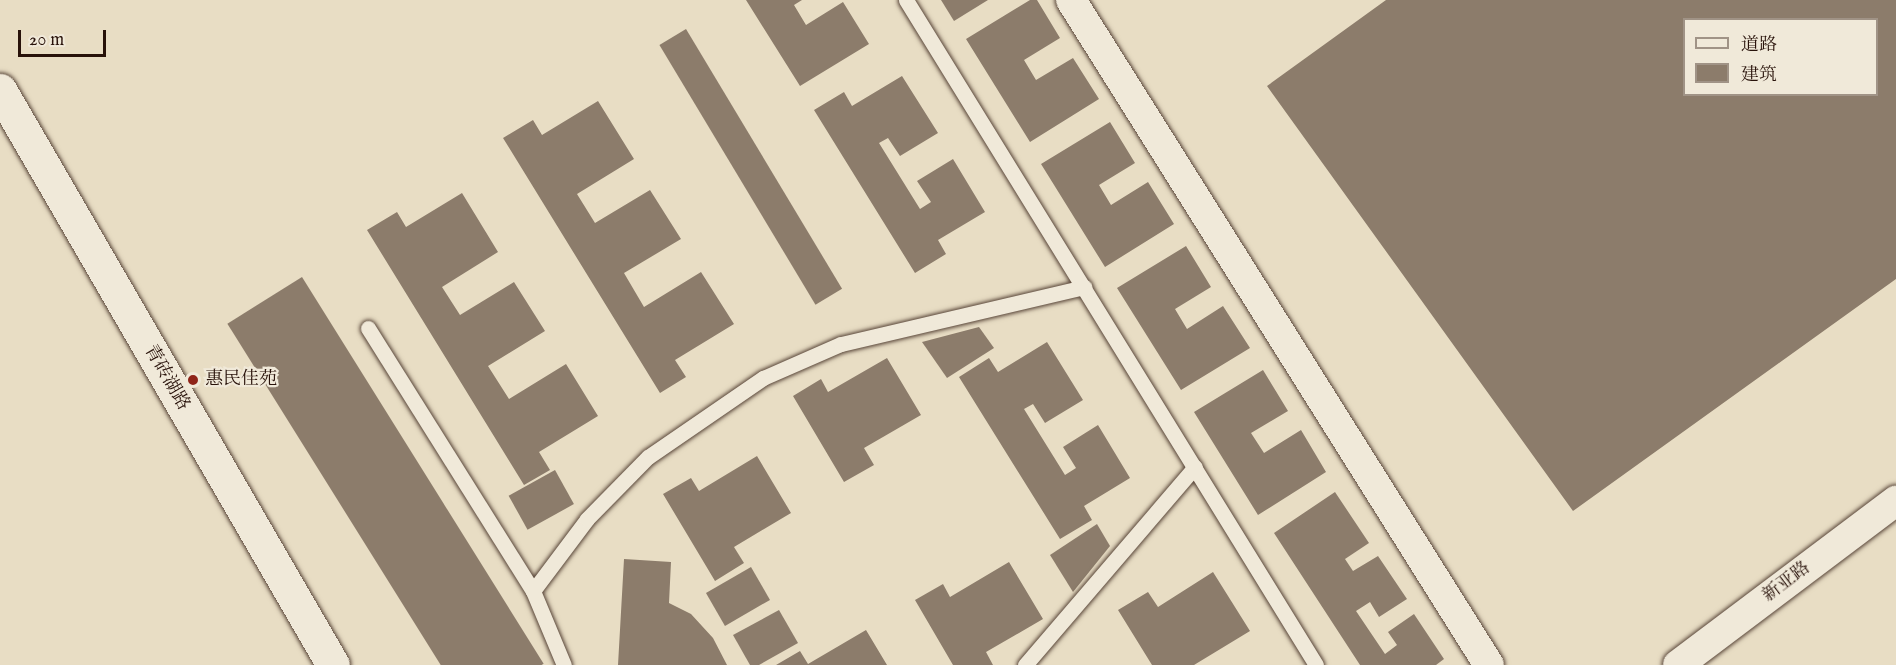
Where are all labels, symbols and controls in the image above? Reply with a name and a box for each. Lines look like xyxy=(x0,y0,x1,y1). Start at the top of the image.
scale bar xyxy=(21,18,110,56)
legend xyxy=(1683,18,1878,96)
text: 20 m xyxy=(29,29,64,52)
text: 道路 xyxy=(1741,34,1777,57)
text: 建筑 xyxy=(1741,64,1777,87)
street label: 青砖湖路 xyxy=(139,341,193,415)
place label: 惠民佳苑 xyxy=(205,369,277,391)
marker: 惠民佳苑 xyxy=(186,373,200,387)
street label: 新亚路 xyxy=(1759,558,1815,608)

